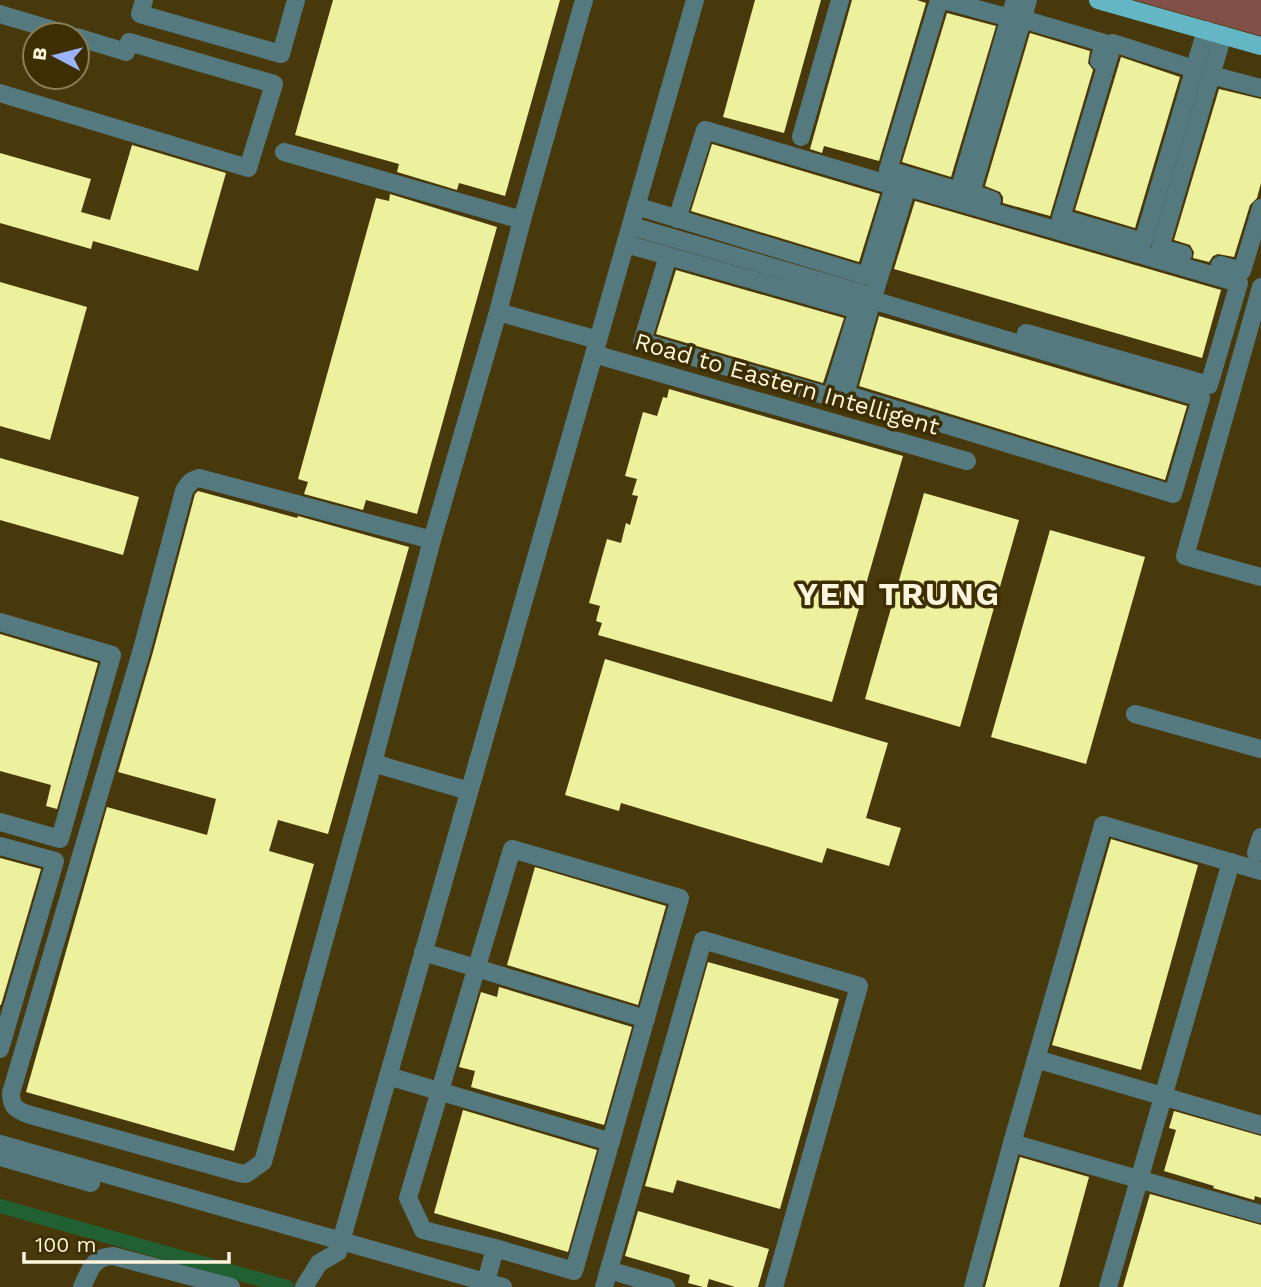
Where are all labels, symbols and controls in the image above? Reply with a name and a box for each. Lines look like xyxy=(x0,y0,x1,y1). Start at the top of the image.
north arrow xyxy=(21,21,91,91)
text: B xyxy=(27,46,52,62)
street label: Road to Eastern Intelligent xyxy=(632,327,942,441)
district label: YEN TRUNG xyxy=(797,575,1001,613)
scale bar xyxy=(24,1220,229,1264)
text: 100 m xyxy=(35,1232,97,1257)

